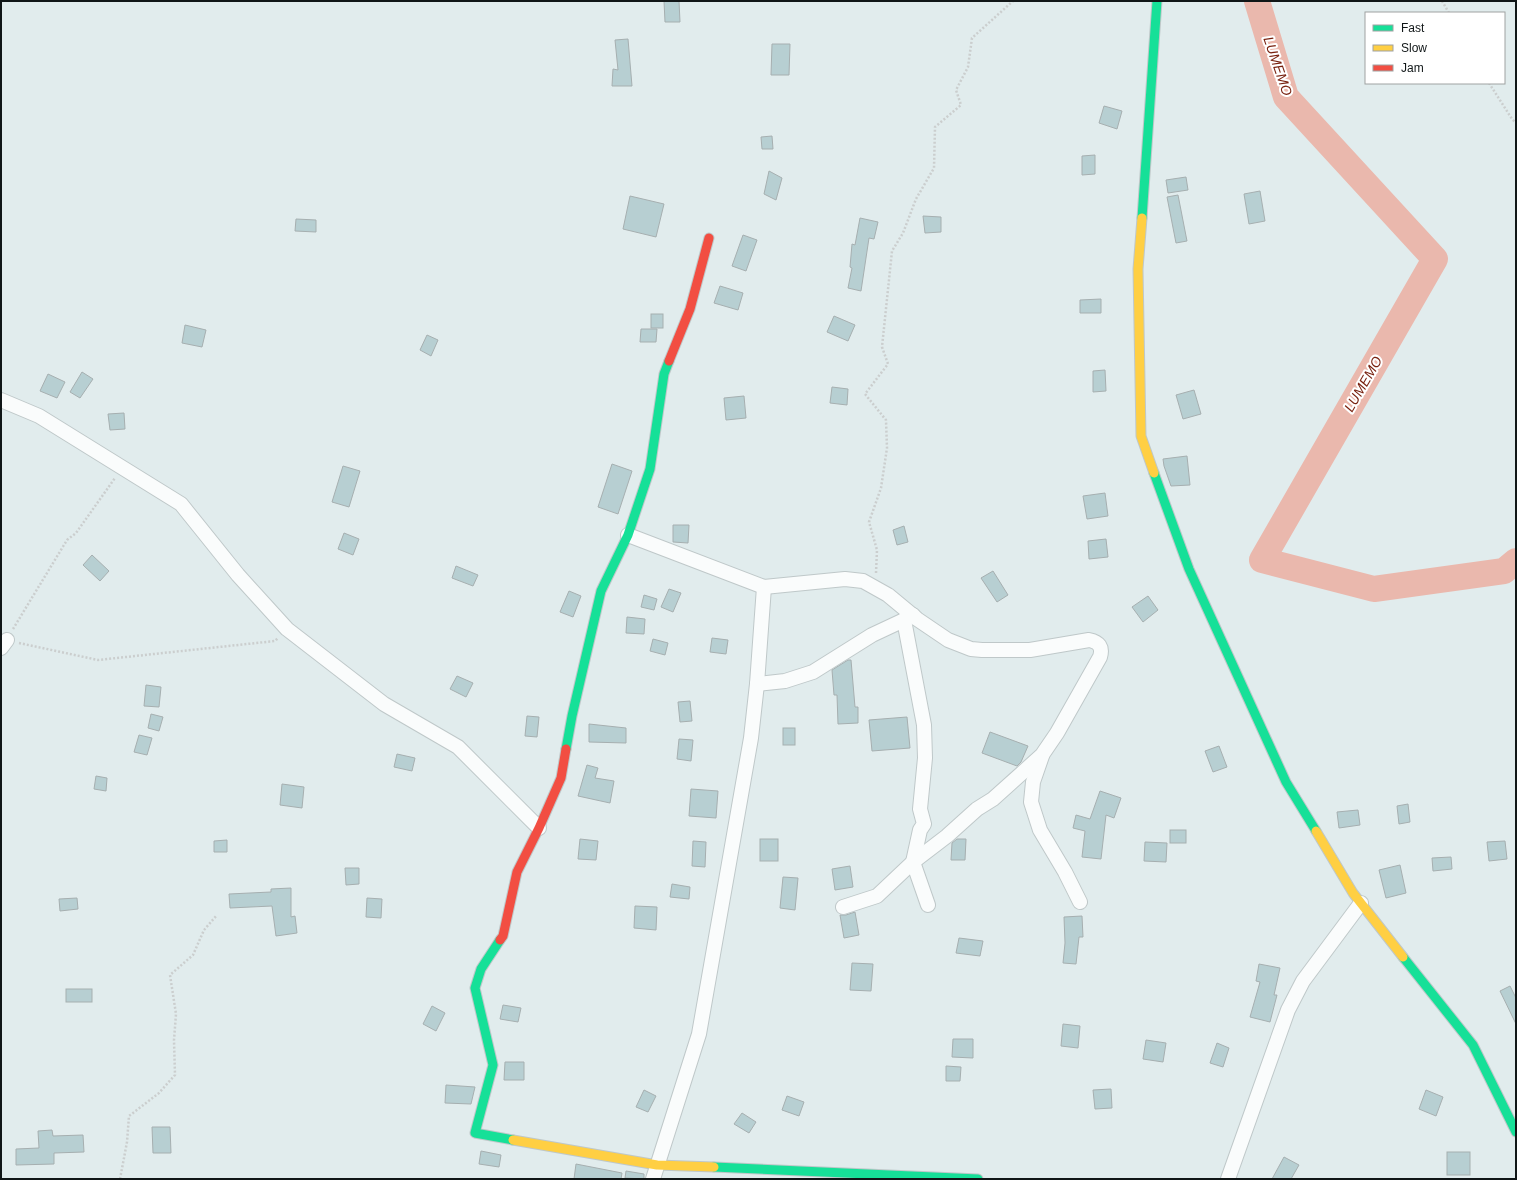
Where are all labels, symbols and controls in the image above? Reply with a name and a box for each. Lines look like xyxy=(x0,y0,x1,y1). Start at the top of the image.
legend xyxy=(1365,12,1505,84)
text: Fast xyxy=(1401,21,1425,35)
water label: LUMEMO xyxy=(1260,34,1296,98)
text: Slow xyxy=(1401,41,1427,55)
text: Jam xyxy=(1401,61,1424,75)
water label: LUMEMO xyxy=(1341,353,1385,415)

